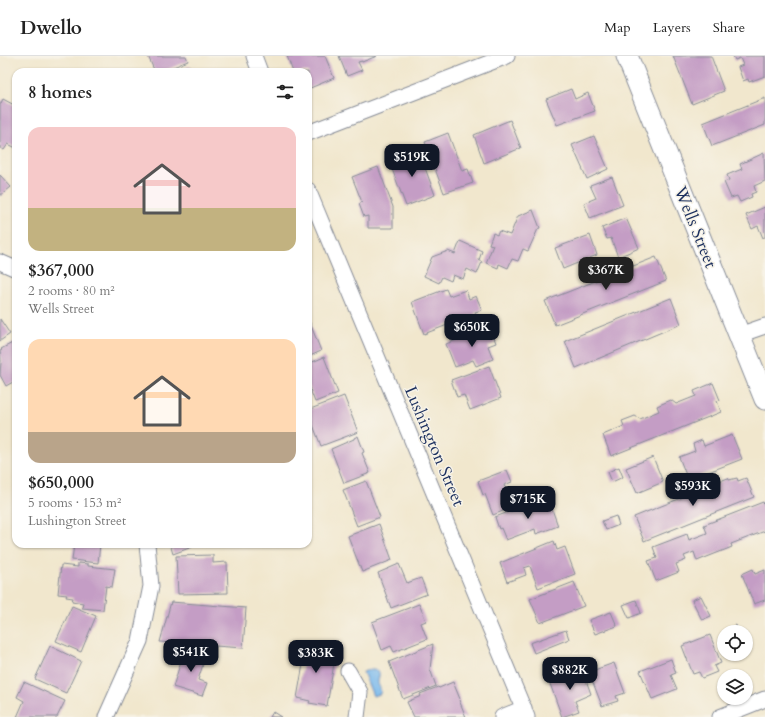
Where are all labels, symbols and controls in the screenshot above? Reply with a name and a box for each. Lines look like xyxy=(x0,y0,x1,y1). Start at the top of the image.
text: Dwello xyxy=(20,15,82,41)
text: Map xyxy=(604,18,631,37)
text: Layers xyxy=(653,18,691,37)
text: Share xyxy=(713,18,745,37)
text: 8 homes xyxy=(28,81,92,104)
icon: filters xyxy=(274,81,296,103)
pin: $519K xyxy=(384,144,440,178)
text: $519K xyxy=(393,148,431,166)
icon: home xyxy=(126,153,198,225)
street label: Wells Street xyxy=(668,182,723,272)
pin: $367K xyxy=(578,257,634,291)
text: $367,000 xyxy=(28,259,94,282)
text: $367K xyxy=(587,261,625,279)
text: 2 rooms · 80 m² xyxy=(28,282,115,300)
text: Wells Street xyxy=(28,300,94,318)
pin: $650K xyxy=(444,314,500,348)
text: $650K xyxy=(453,318,491,336)
icon: home xyxy=(126,365,198,437)
street label: Lushington Street xyxy=(399,383,470,510)
text: $650,000 xyxy=(28,471,94,494)
pin: $593K xyxy=(665,473,721,507)
text: $593K xyxy=(674,477,712,495)
pin: $715K xyxy=(500,486,556,520)
text: $715K xyxy=(509,490,547,508)
text: 5 rooms · 153 m² xyxy=(28,494,121,512)
text: Lushington Street xyxy=(28,512,126,530)
map controls xyxy=(717,625,753,705)
button: locate xyxy=(717,625,753,661)
pin: $541K xyxy=(163,639,219,673)
pin: $383K xyxy=(288,640,344,674)
text: $541K xyxy=(172,643,210,661)
text: $383K xyxy=(297,644,335,662)
pin: $882K xyxy=(542,657,598,691)
text: $882K xyxy=(551,661,589,679)
button: layers xyxy=(717,669,753,705)

